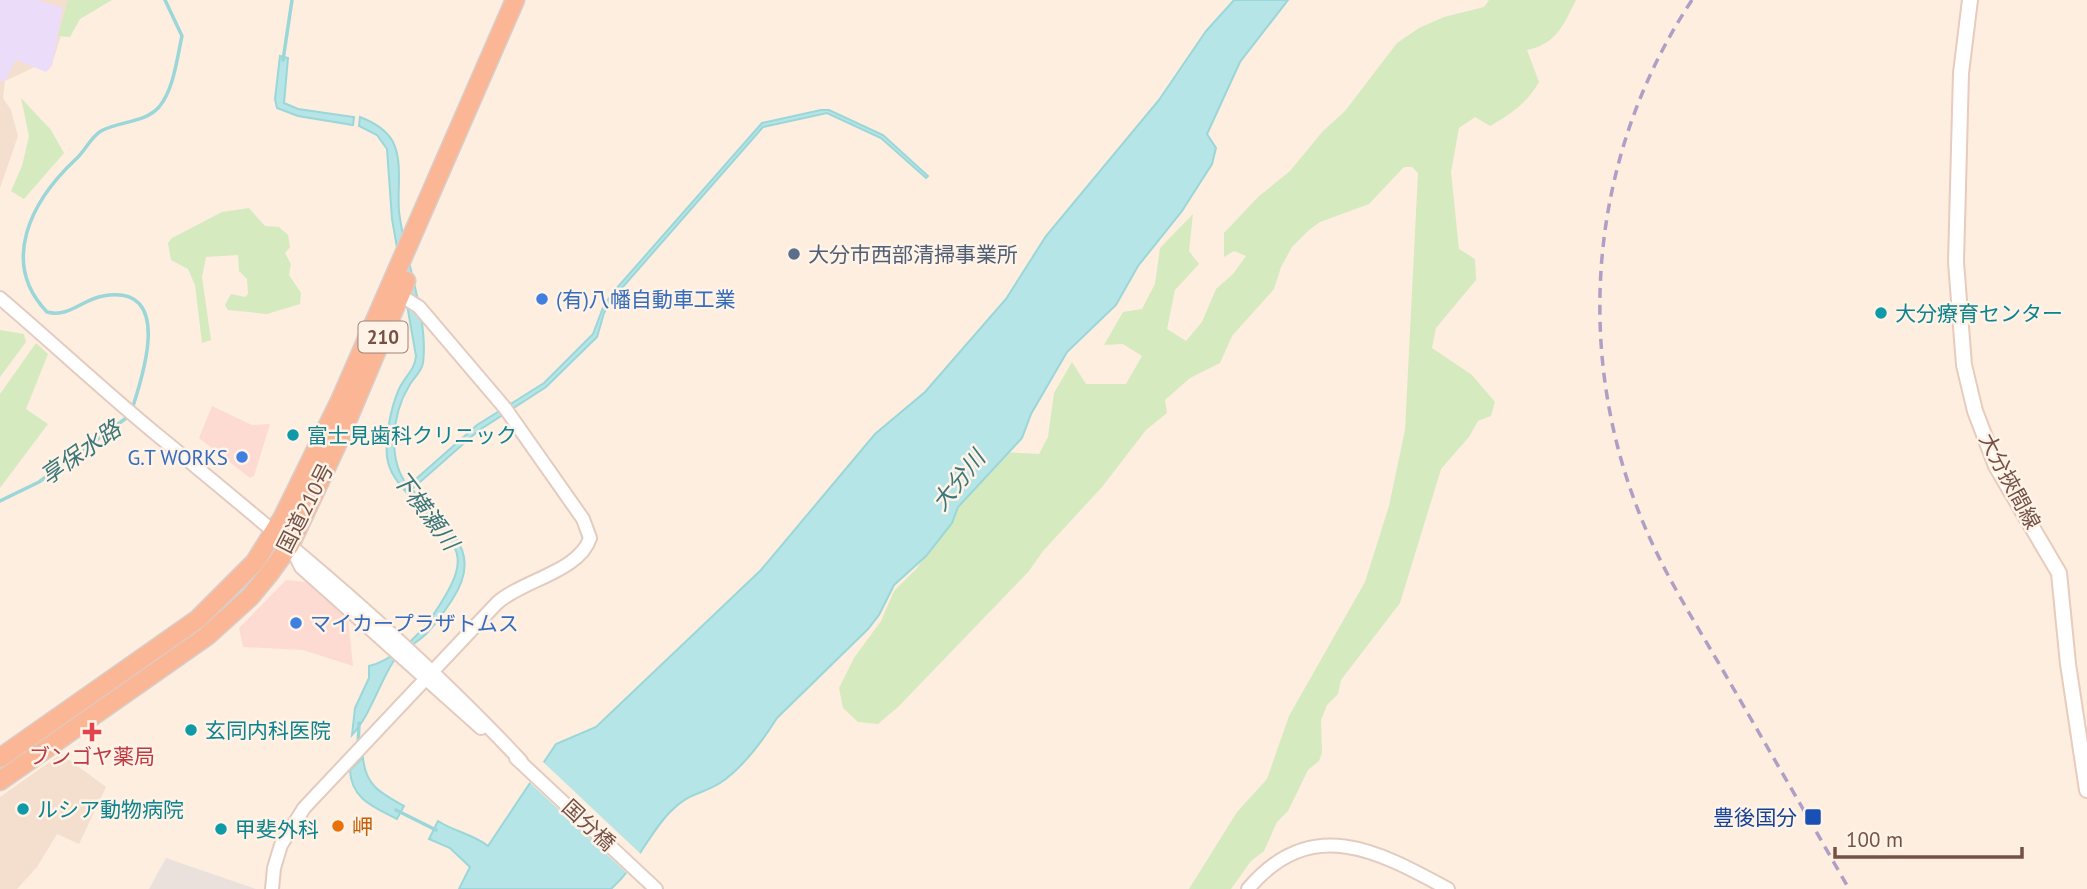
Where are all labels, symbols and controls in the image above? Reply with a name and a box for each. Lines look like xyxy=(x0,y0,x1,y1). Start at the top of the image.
place label: 大分市西部清掃事業所 xyxy=(808,241,1018,268)
marker: 大分市西部清掃事業所 xyxy=(786,246,802,262)
place label: (有)八幡自動車工業 xyxy=(556,286,736,313)
marker: (有)八幡自動車工業 xyxy=(534,291,550,307)
place label: 大分療育センター xyxy=(1895,300,2063,327)
marker: 大分療育センター xyxy=(1873,305,1889,321)
road number: 210 xyxy=(358,322,408,352)
water label: 享保水路 xyxy=(34,413,128,490)
place label: 富士見歯科クリニック xyxy=(307,422,517,449)
marker: 富士見歯科クリニック xyxy=(285,427,301,443)
street label: 大分挾間線 xyxy=(1973,428,2047,534)
water label: 大分川 xyxy=(925,442,993,516)
place label: G.T WORKS xyxy=(127,444,228,471)
marker: G.T WORKS xyxy=(234,449,250,465)
street label: 国道210号 xyxy=(271,459,339,557)
water label: 下横瀬川 xyxy=(387,465,467,558)
place label: マイカープラザトムス xyxy=(310,610,519,637)
marker: マイカープラザトムス xyxy=(288,615,304,631)
place label: 玄同内科医院 xyxy=(205,717,331,744)
marker: 玄同内科医院 xyxy=(183,722,199,738)
marker: ブンゴヤ薬局 xyxy=(84,724,100,740)
place label: ブンゴヤ薬局 xyxy=(29,743,155,770)
street label: 国分橋 xyxy=(557,794,621,856)
place label: ルシア動物病院 xyxy=(37,796,184,823)
marker: ルシア動物病院 xyxy=(15,801,31,817)
place label: 豊後国分 xyxy=(1713,804,1797,831)
marker: 豊後国分 xyxy=(1803,807,1823,827)
place label: 岬 xyxy=(352,813,373,840)
place label: 甲斐外科 xyxy=(235,816,319,843)
scale bar xyxy=(1835,816,2022,860)
marker: 岬 xyxy=(330,818,346,834)
marker: 甲斐外科 xyxy=(213,821,229,837)
text: 100 m xyxy=(1846,826,1903,853)

